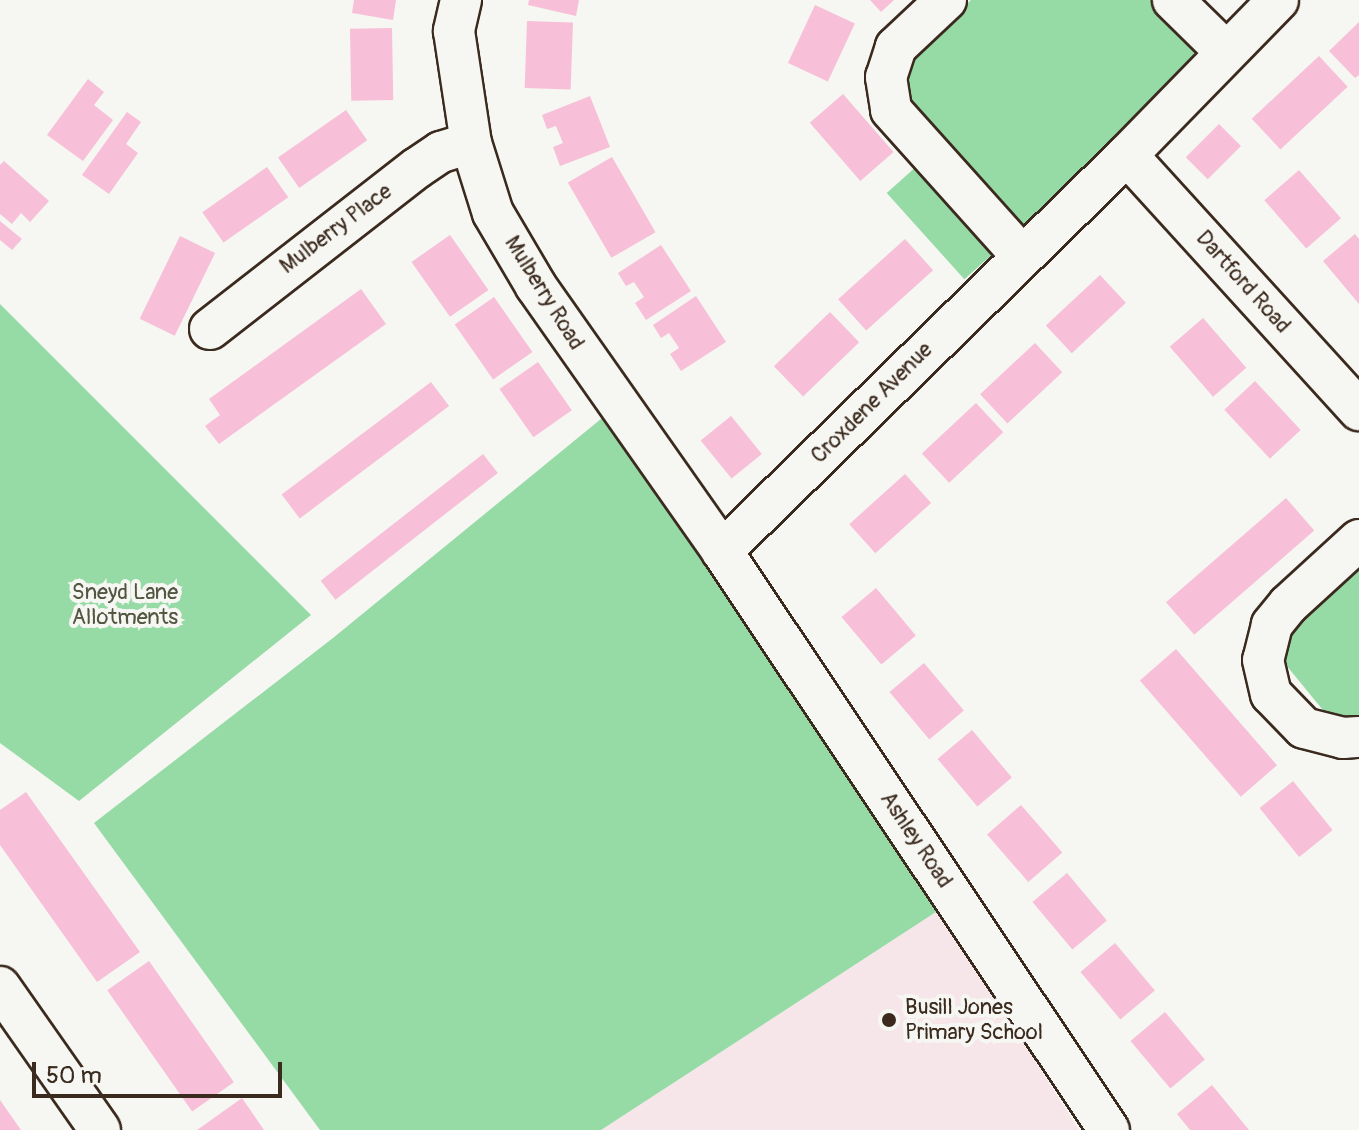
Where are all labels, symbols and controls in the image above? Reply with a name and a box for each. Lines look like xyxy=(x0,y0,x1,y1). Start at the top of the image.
street label: Mulberry Place xyxy=(275,178,397,280)
street label: Dartford Road xyxy=(1190,225,1296,339)
street label: Mulberry Road xyxy=(499,231,589,355)
street label: Croxdene Avenue xyxy=(806,337,938,469)
park label: Sneyd Lane Allotments xyxy=(72,579,178,630)
street label: Ashley Road xyxy=(874,787,958,893)
place label: Busill Jones Primary School xyxy=(905,994,1043,1046)
marker: Busill Jones Primary School xyxy=(880,1011,898,1029)
scale bar xyxy=(36,1046,286,1096)
text: 50 m xyxy=(46,1061,102,1090)

